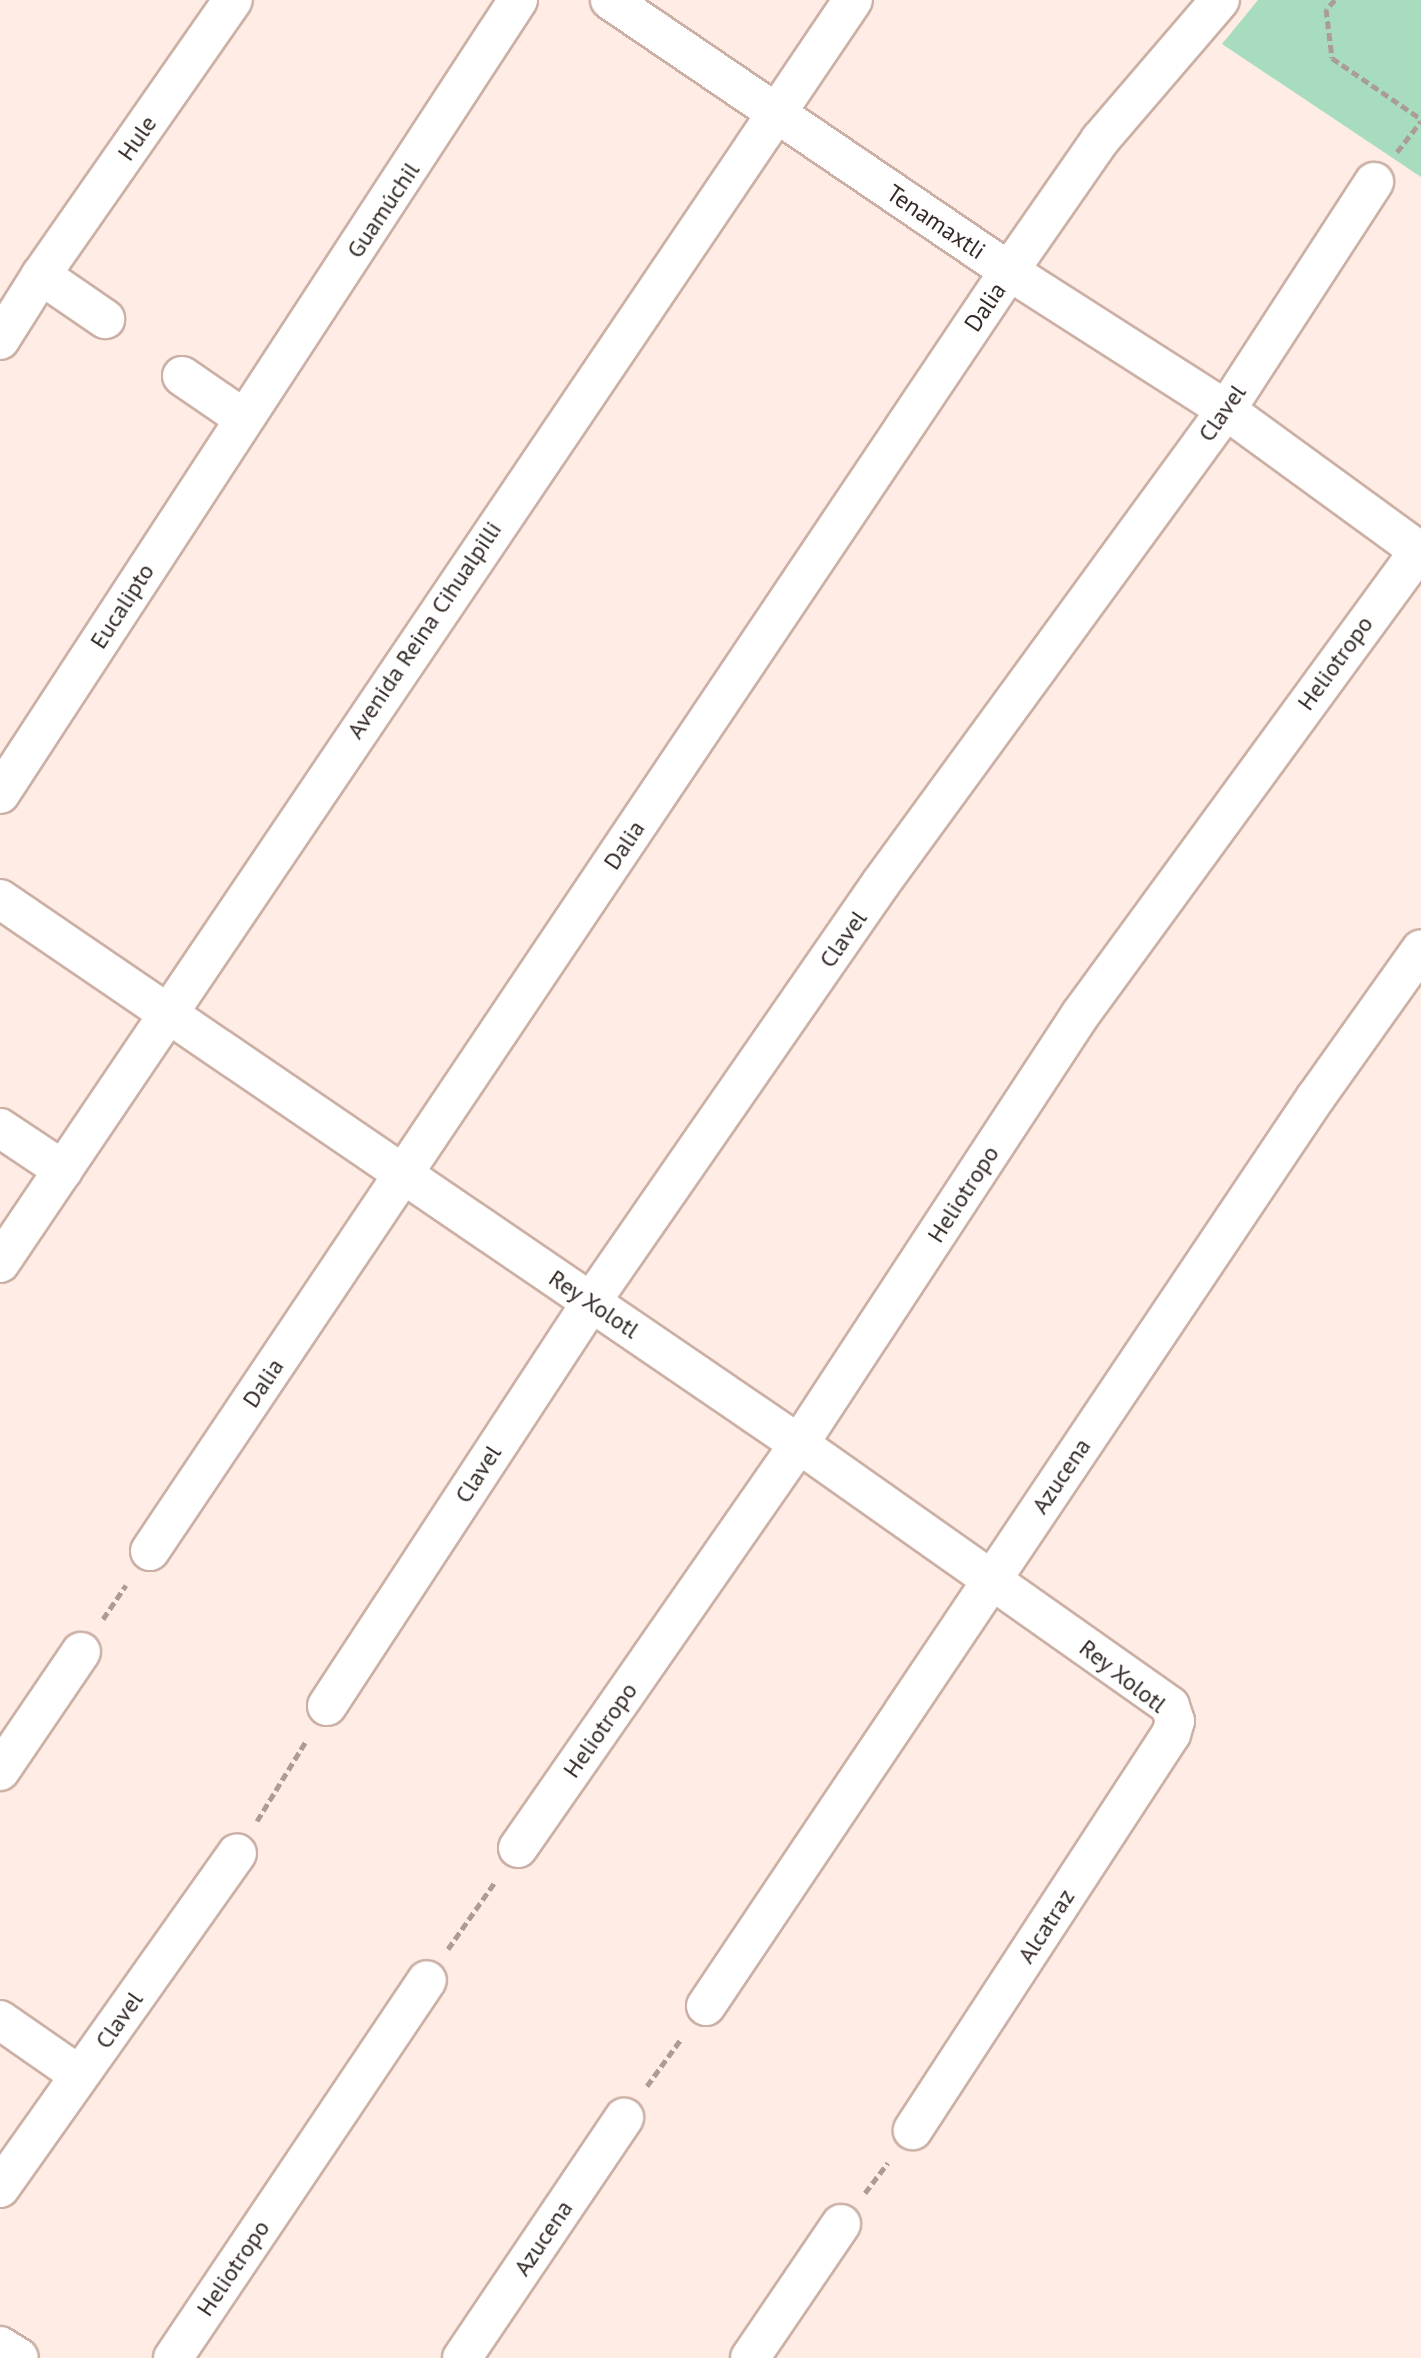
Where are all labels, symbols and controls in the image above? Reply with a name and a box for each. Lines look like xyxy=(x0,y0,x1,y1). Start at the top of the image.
street label: Hule xyxy=(111,110,163,166)
street label: Guamúchil xyxy=(340,157,426,263)
street label: Tenamaxtli xyxy=(881,179,991,265)
street label: Dalia xyxy=(958,277,1012,337)
street label: Clavel xyxy=(1192,379,1252,447)
street label: Avenida Reina Cihualpilli xyxy=(341,516,507,744)
street label: Eucalipto xyxy=(84,558,160,654)
street label: Heliotropo xyxy=(1291,610,1379,716)
street label: Dalia xyxy=(597,815,651,875)
street label: Clavel xyxy=(813,905,873,973)
street label: Heliotropo xyxy=(921,1140,1005,1248)
street label: Rey Xolotl xyxy=(543,1263,645,1345)
street label: Dalia xyxy=(236,1353,290,1413)
street label: Azucena xyxy=(1025,1433,1097,1519)
street label: Clavel xyxy=(449,1440,507,1508)
street label: Rey Xolotl xyxy=(1073,1633,1173,1719)
street label: Heliotropo xyxy=(557,1677,643,1783)
street label: Alcatraz xyxy=(1011,1883,1081,1969)
street label: Clavel xyxy=(89,1986,149,2054)
street label: Azucena xyxy=(507,2195,579,2281)
street label: Heliotropo xyxy=(190,2215,276,2321)

